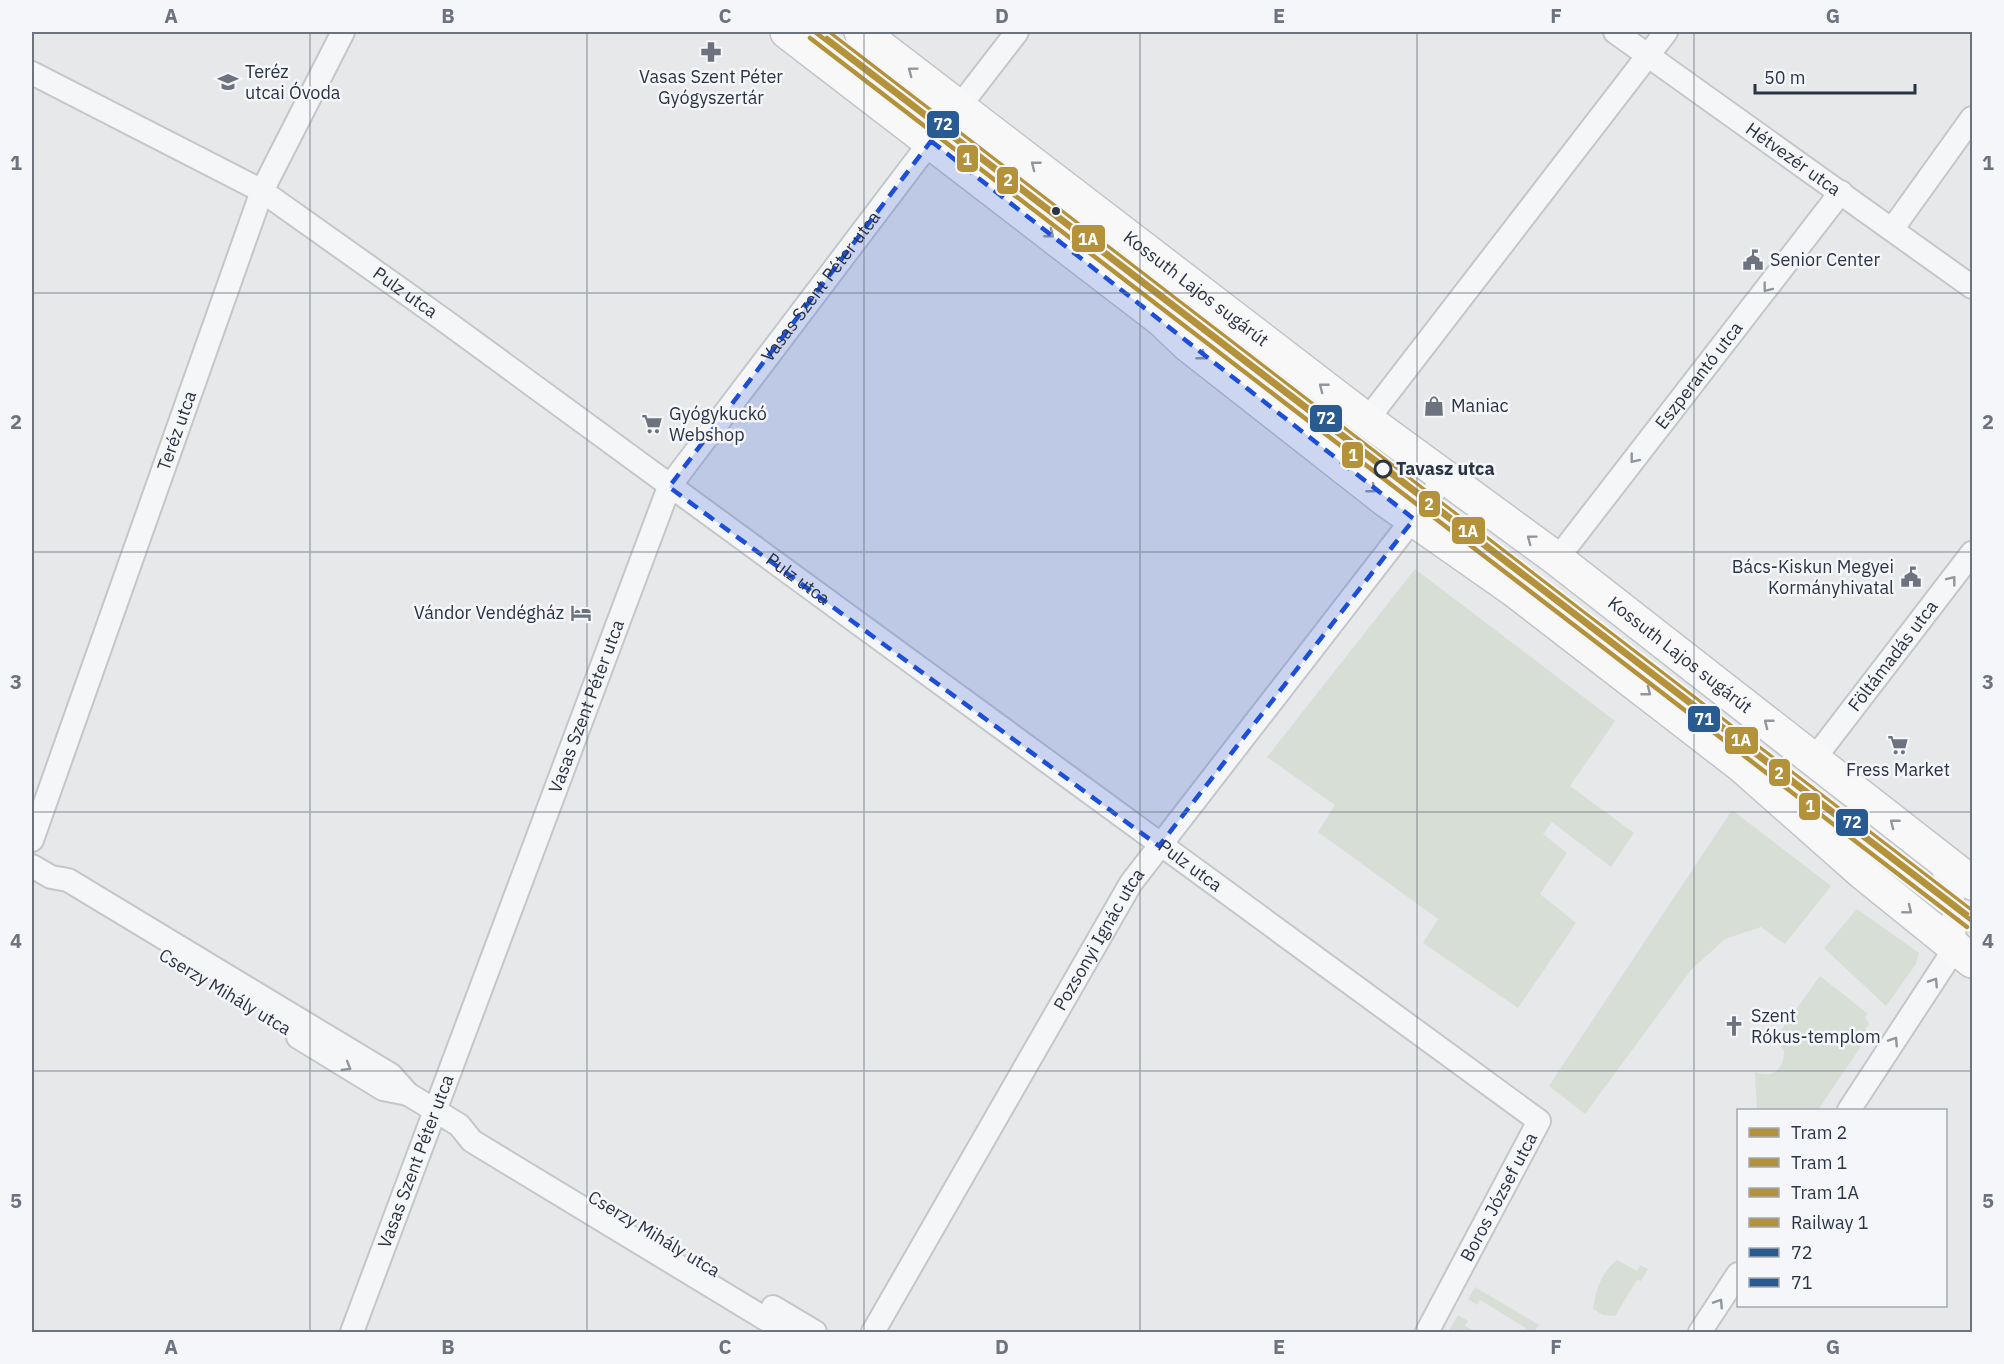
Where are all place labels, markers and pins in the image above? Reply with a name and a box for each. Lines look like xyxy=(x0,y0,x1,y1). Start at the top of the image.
pharmacy icon: Vasas Szent Péter Gyógyszertár xyxy=(699,40,723,64)
place label: Teréz utcai Óvoda xyxy=(245,60,341,104)
place label: Vasas Szent Péter Gyógyszertár xyxy=(639,65,783,109)
school or university icon: Teréz utcai Óvoda xyxy=(216,70,240,94)
unlabelled marker xyxy=(1050,205,1062,217)
public building icon: Senior Center xyxy=(1741,248,1765,272)
place label: Senior Center xyxy=(1770,248,1880,271)
shop icon: Maniac xyxy=(1422,394,1446,418)
place label: Maniac xyxy=(1451,394,1509,417)
place label: Gyógykuckó Webshop xyxy=(669,402,767,446)
supermarket icon: Gyógykuckó Webshop xyxy=(640,412,664,436)
place label: Tavasz utca xyxy=(1396,457,1495,480)
marker: Tavasz utca xyxy=(1374,460,1392,478)
place label: Bács-Kiskun Megyei Kormányhivatal xyxy=(1732,555,1894,599)
public building icon: Bács-Kiskun Megyei Kormányhivatal xyxy=(1899,565,1923,589)
place label: Vándor Vendégház xyxy=(414,601,564,624)
hotel icon: Vándor Vendégház xyxy=(569,601,593,625)
supermarket icon: Fress Market xyxy=(1886,733,1910,757)
place label: Fress Market xyxy=(1846,758,1950,781)
place label: Szent Rókus-templom xyxy=(1751,1004,1881,1048)
church icon: Szent Rókus-templom xyxy=(1722,1014,1746,1038)

